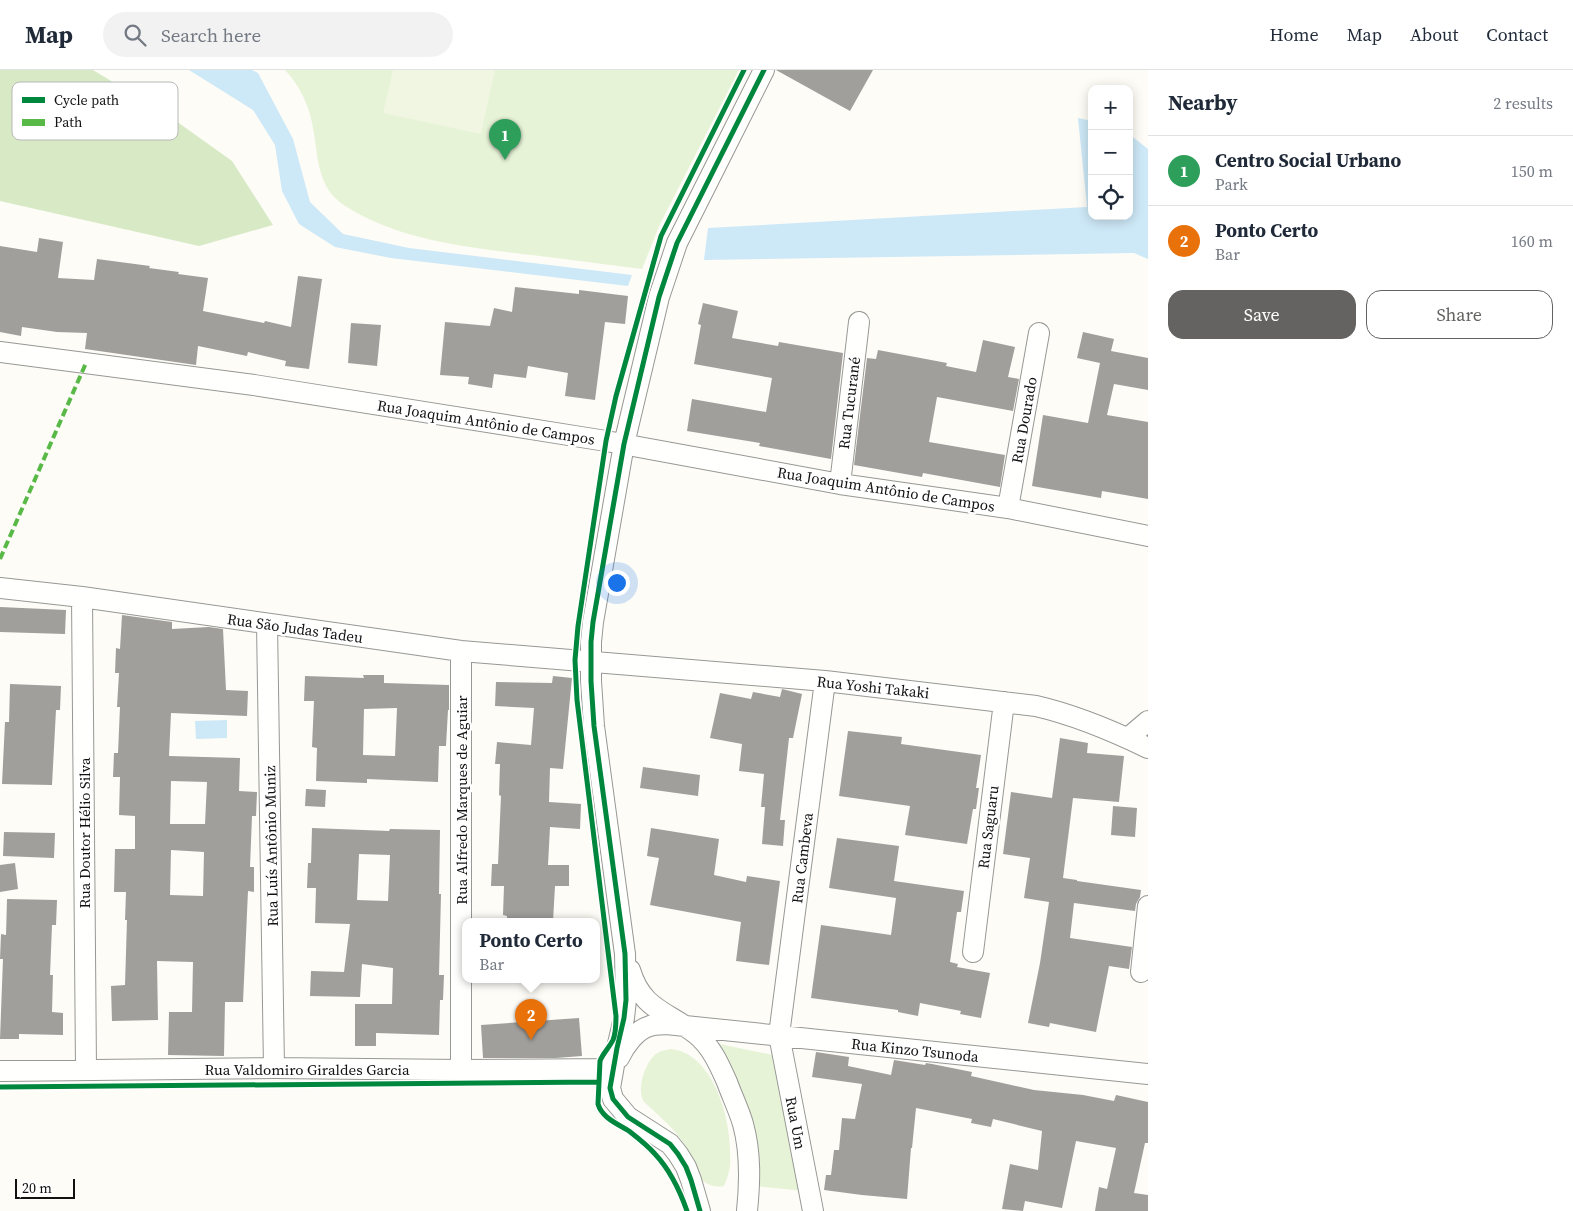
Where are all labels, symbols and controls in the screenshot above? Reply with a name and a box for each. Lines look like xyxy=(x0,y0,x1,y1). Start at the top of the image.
search box xyxy=(103,12,453,57)
text: Map xyxy=(25,18,73,51)
icon: search xyxy=(121,21,149,49)
text: Search here xyxy=(161,22,261,48)
text: Home xyxy=(1270,22,1319,47)
text: Map xyxy=(1347,22,1382,47)
text: About xyxy=(1410,22,1458,47)
text: Contact xyxy=(1486,22,1548,47)
legend xyxy=(12,82,178,140)
map controls xyxy=(1088,85,1133,220)
button: + xyxy=(1088,85,1133,130)
text: Nearby xyxy=(1168,88,1238,117)
text: Cycle path xyxy=(54,90,119,110)
text: 2 results xyxy=(1493,92,1553,114)
text: Path xyxy=(54,112,82,132)
pin: 1 xyxy=(489,119,521,160)
button: − xyxy=(1088,130,1133,175)
text: Centro Social Urbano xyxy=(1215,147,1401,173)
text: 1 xyxy=(1180,160,1188,182)
text: 150 m xyxy=(1511,160,1553,182)
text: Park xyxy=(1215,173,1248,195)
button: locate xyxy=(1088,175,1133,220)
text: Ponto Certo xyxy=(1215,217,1318,243)
text: 2 xyxy=(1180,230,1188,252)
text: 160 m xyxy=(1511,230,1553,252)
text: Bar xyxy=(1215,243,1240,265)
button: Save xyxy=(1168,290,1356,339)
button: Share xyxy=(1366,290,1553,339)
street label: Rua Tucurané xyxy=(833,355,865,450)
street label: Rua Dourado xyxy=(1006,375,1042,465)
street label: Rua Joaquim Antônio de Campos xyxy=(376,394,596,450)
street label: Rua Joaquim Antônio de Campos xyxy=(776,461,996,517)
your location xyxy=(604,570,630,596)
street label: Rua São Judas Tadeu xyxy=(226,608,365,648)
street label: Rua Yoshi Takaki xyxy=(816,671,930,703)
street label: Rua Alfredo Marques de Aguiar xyxy=(451,695,472,905)
street label: Rua Doutor Hélio Silva xyxy=(74,757,95,909)
street label: Rua Luís Antônio Muniz xyxy=(259,765,283,927)
street label: Rua Saguaru xyxy=(972,784,1004,870)
street label: Rua Cambeva xyxy=(786,811,818,905)
popup xyxy=(462,918,600,983)
text: Ponto Certo xyxy=(479,927,583,953)
text: Bar xyxy=(479,953,504,975)
pin: 2 xyxy=(515,999,547,1040)
street label: Rua Kinzo Tsunoda xyxy=(850,1033,980,1067)
street label: Rua Valdomiro Giraldes Garcia xyxy=(204,1059,410,1080)
street label: Rua Um xyxy=(781,1095,811,1152)
scale bar xyxy=(15,1176,75,1199)
text: 20 m xyxy=(22,1178,52,1198)

